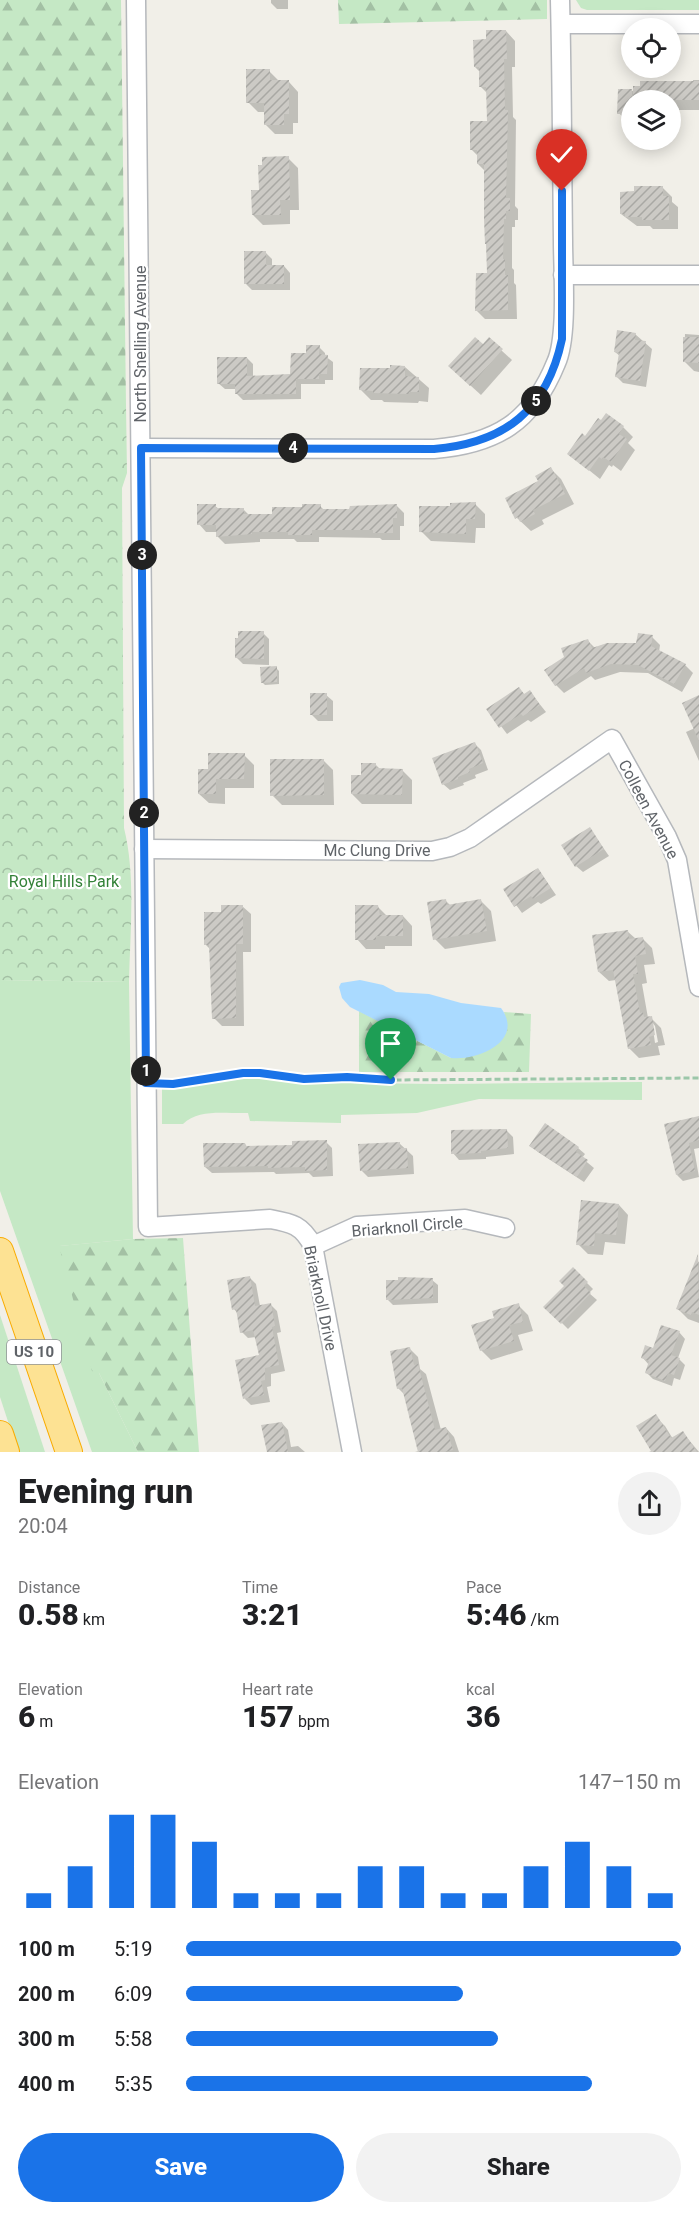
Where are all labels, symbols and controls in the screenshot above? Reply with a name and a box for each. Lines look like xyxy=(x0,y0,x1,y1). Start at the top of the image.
map controls xyxy=(621,18,681,150)
button: locate xyxy=(621,18,681,78)
button: layers xyxy=(621,90,681,150)
pin xyxy=(536,129,587,191)
icon: check xyxy=(545,138,578,171)
street label: North Snelling Avenue xyxy=(131,266,150,422)
pin: 5 xyxy=(521,386,551,416)
text: 5 xyxy=(531,391,541,410)
pin: 4 xyxy=(278,433,308,463)
text: 4 xyxy=(288,438,298,457)
pin: 3 xyxy=(127,540,157,570)
text: 3 xyxy=(137,545,147,564)
street label: Colleen Avenue xyxy=(614,756,683,862)
pin: 2 xyxy=(129,798,159,828)
text: 2 xyxy=(139,803,149,822)
street label: Mc Clung Drive xyxy=(323,841,431,860)
park label: Royal Hills Park xyxy=(9,872,120,891)
pin xyxy=(365,1018,416,1080)
icon: arrive xyxy=(374,1027,407,1060)
pin: 1 xyxy=(131,1056,161,1086)
text: 1 xyxy=(141,1061,151,1080)
street label: Briarknoll Circle xyxy=(351,1212,463,1241)
street label: Briarknoll Drive xyxy=(300,1244,341,1352)
road number: US 10 xyxy=(7,1340,61,1364)
text: Evening run xyxy=(18,1472,193,1511)
button: share xyxy=(618,1472,681,1535)
text: 20:04 xyxy=(18,1514,68,1538)
text: Distance xyxy=(18,1578,80,1597)
text: Time xyxy=(242,1578,278,1597)
text: Pace xyxy=(466,1578,502,1597)
text: 0.58 xyxy=(18,1597,79,1632)
text: 3:21 xyxy=(242,1597,303,1632)
text: 5:46 xyxy=(466,1597,527,1632)
text: km xyxy=(79,1610,105,1629)
text: /km xyxy=(527,1610,559,1629)
text: Elevation xyxy=(18,1680,83,1699)
text: Heart rate xyxy=(242,1680,313,1699)
text: kcal xyxy=(466,1680,495,1699)
text: 6 xyxy=(18,1699,35,1734)
text: 157 xyxy=(242,1699,294,1734)
text: 36 xyxy=(466,1699,501,1734)
text: m xyxy=(35,1712,53,1731)
text: bpm xyxy=(294,1712,330,1731)
text: Elevation xyxy=(18,1770,99,1794)
text: 147–150 m xyxy=(578,1770,681,1794)
text: 100 m xyxy=(18,1937,75,1961)
text: 5:19 xyxy=(114,1937,153,1961)
text: 200 m xyxy=(18,1982,75,2006)
text: 6:09 xyxy=(114,1982,153,2006)
text: 300 m xyxy=(18,2027,75,2051)
text: 5:58 xyxy=(114,2027,153,2051)
text: 400 m xyxy=(18,2072,75,2096)
text: 5:35 xyxy=(114,2072,153,2096)
button: Save xyxy=(18,2133,344,2202)
button: Share xyxy=(356,2133,681,2202)

